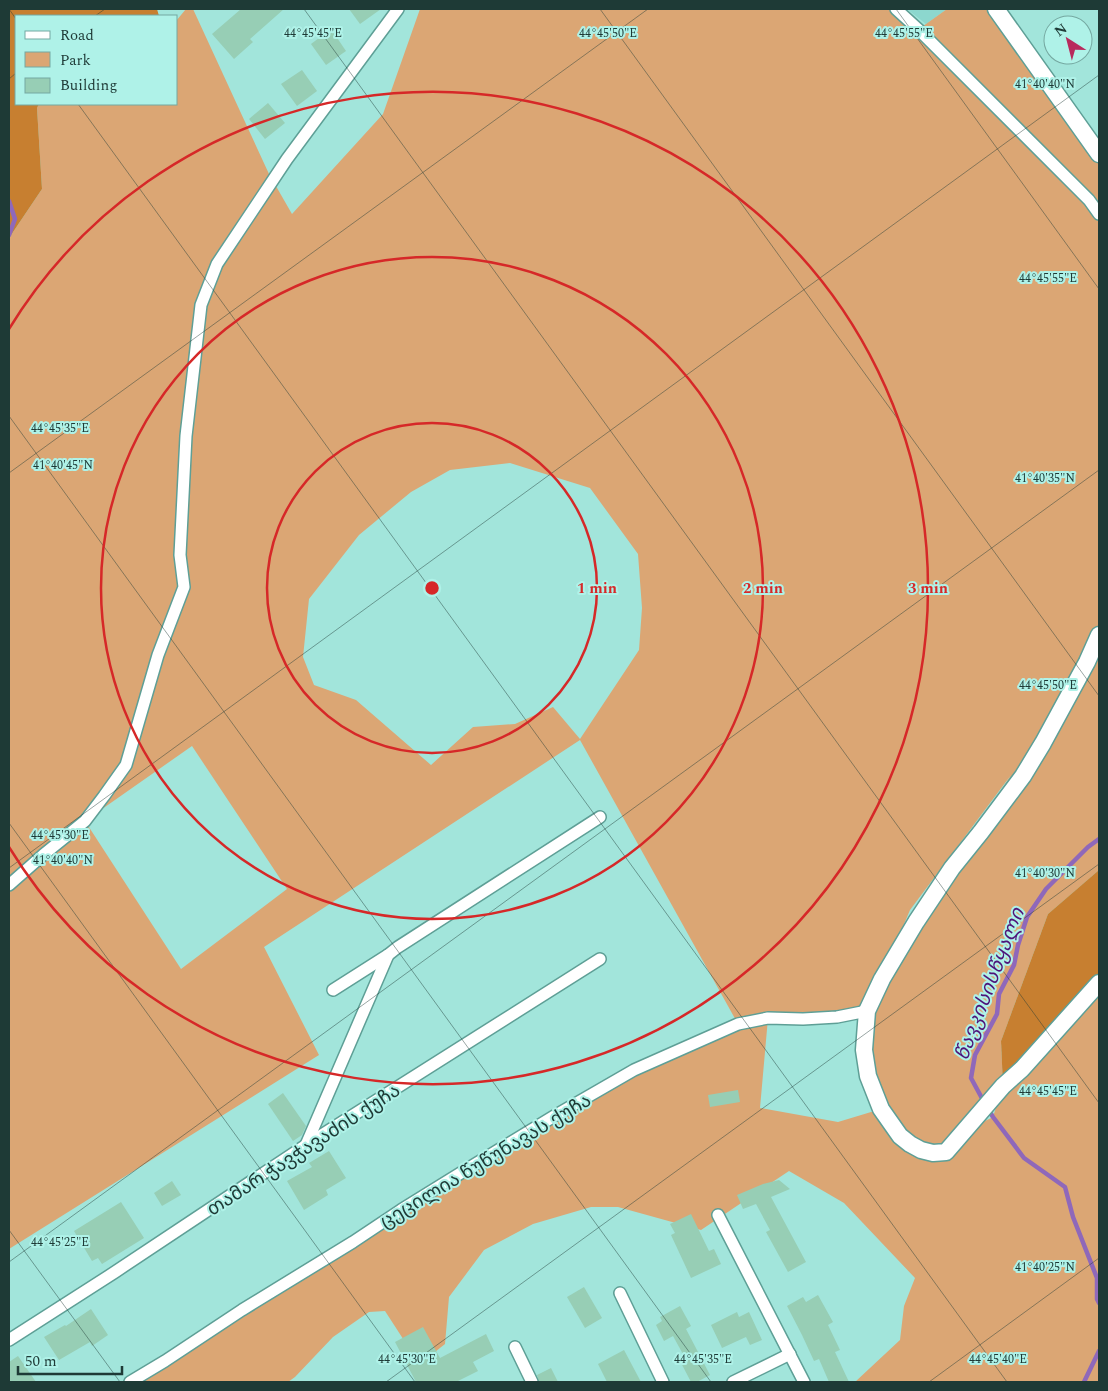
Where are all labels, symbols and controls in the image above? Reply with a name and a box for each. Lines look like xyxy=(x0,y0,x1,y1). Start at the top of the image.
legend xyxy=(15,15,178,105)
north arrow xyxy=(1043,15,1093,65)
text: N xyxy=(1050,18,1071,42)
text: Road xyxy=(60,24,94,47)
text: 44°45'45"E xyxy=(284,24,342,43)
text: 44°45'50"E xyxy=(579,24,637,43)
text: 44°45'55"E xyxy=(875,24,933,43)
text: Park xyxy=(60,49,91,72)
text: Building xyxy=(60,74,117,97)
text: 41°40'40"N xyxy=(1015,75,1075,94)
text: 44°45'55"E xyxy=(1019,269,1077,288)
text: 44°45'35"E xyxy=(31,419,89,438)
text: 41°40'45"N xyxy=(33,456,93,475)
text: 41°40'35"N xyxy=(1015,469,1075,488)
text: 1 min xyxy=(577,577,617,600)
text: 2 min xyxy=(743,577,783,600)
text: 3 min xyxy=(908,577,948,600)
centre of rings xyxy=(423,579,441,597)
text: 44°45'50"E xyxy=(1019,676,1077,695)
text: 44°45'30"E xyxy=(31,826,89,845)
text: 41°40'40"N xyxy=(33,851,93,870)
text: 41°40'30"N xyxy=(1015,864,1075,883)
water label: წავკისისწყალი xyxy=(947,902,1033,1065)
street label: თამარ ჭავჭავაძის ქუჩა xyxy=(201,1077,406,1224)
text: 44°45'45"E xyxy=(1019,1082,1077,1101)
street label: ცეცილია წუწუნავას ქუჩა xyxy=(374,1086,597,1236)
text: 44°45'25"E xyxy=(31,1233,89,1252)
text: 41°40'25"N xyxy=(1015,1258,1075,1277)
scale bar xyxy=(18,1344,121,1376)
text: 50 m xyxy=(25,1350,57,1373)
text: 44°45'30"E xyxy=(378,1350,436,1369)
text: 44°45'35"E xyxy=(674,1350,732,1369)
text: 44°45'40"E xyxy=(969,1350,1027,1369)

